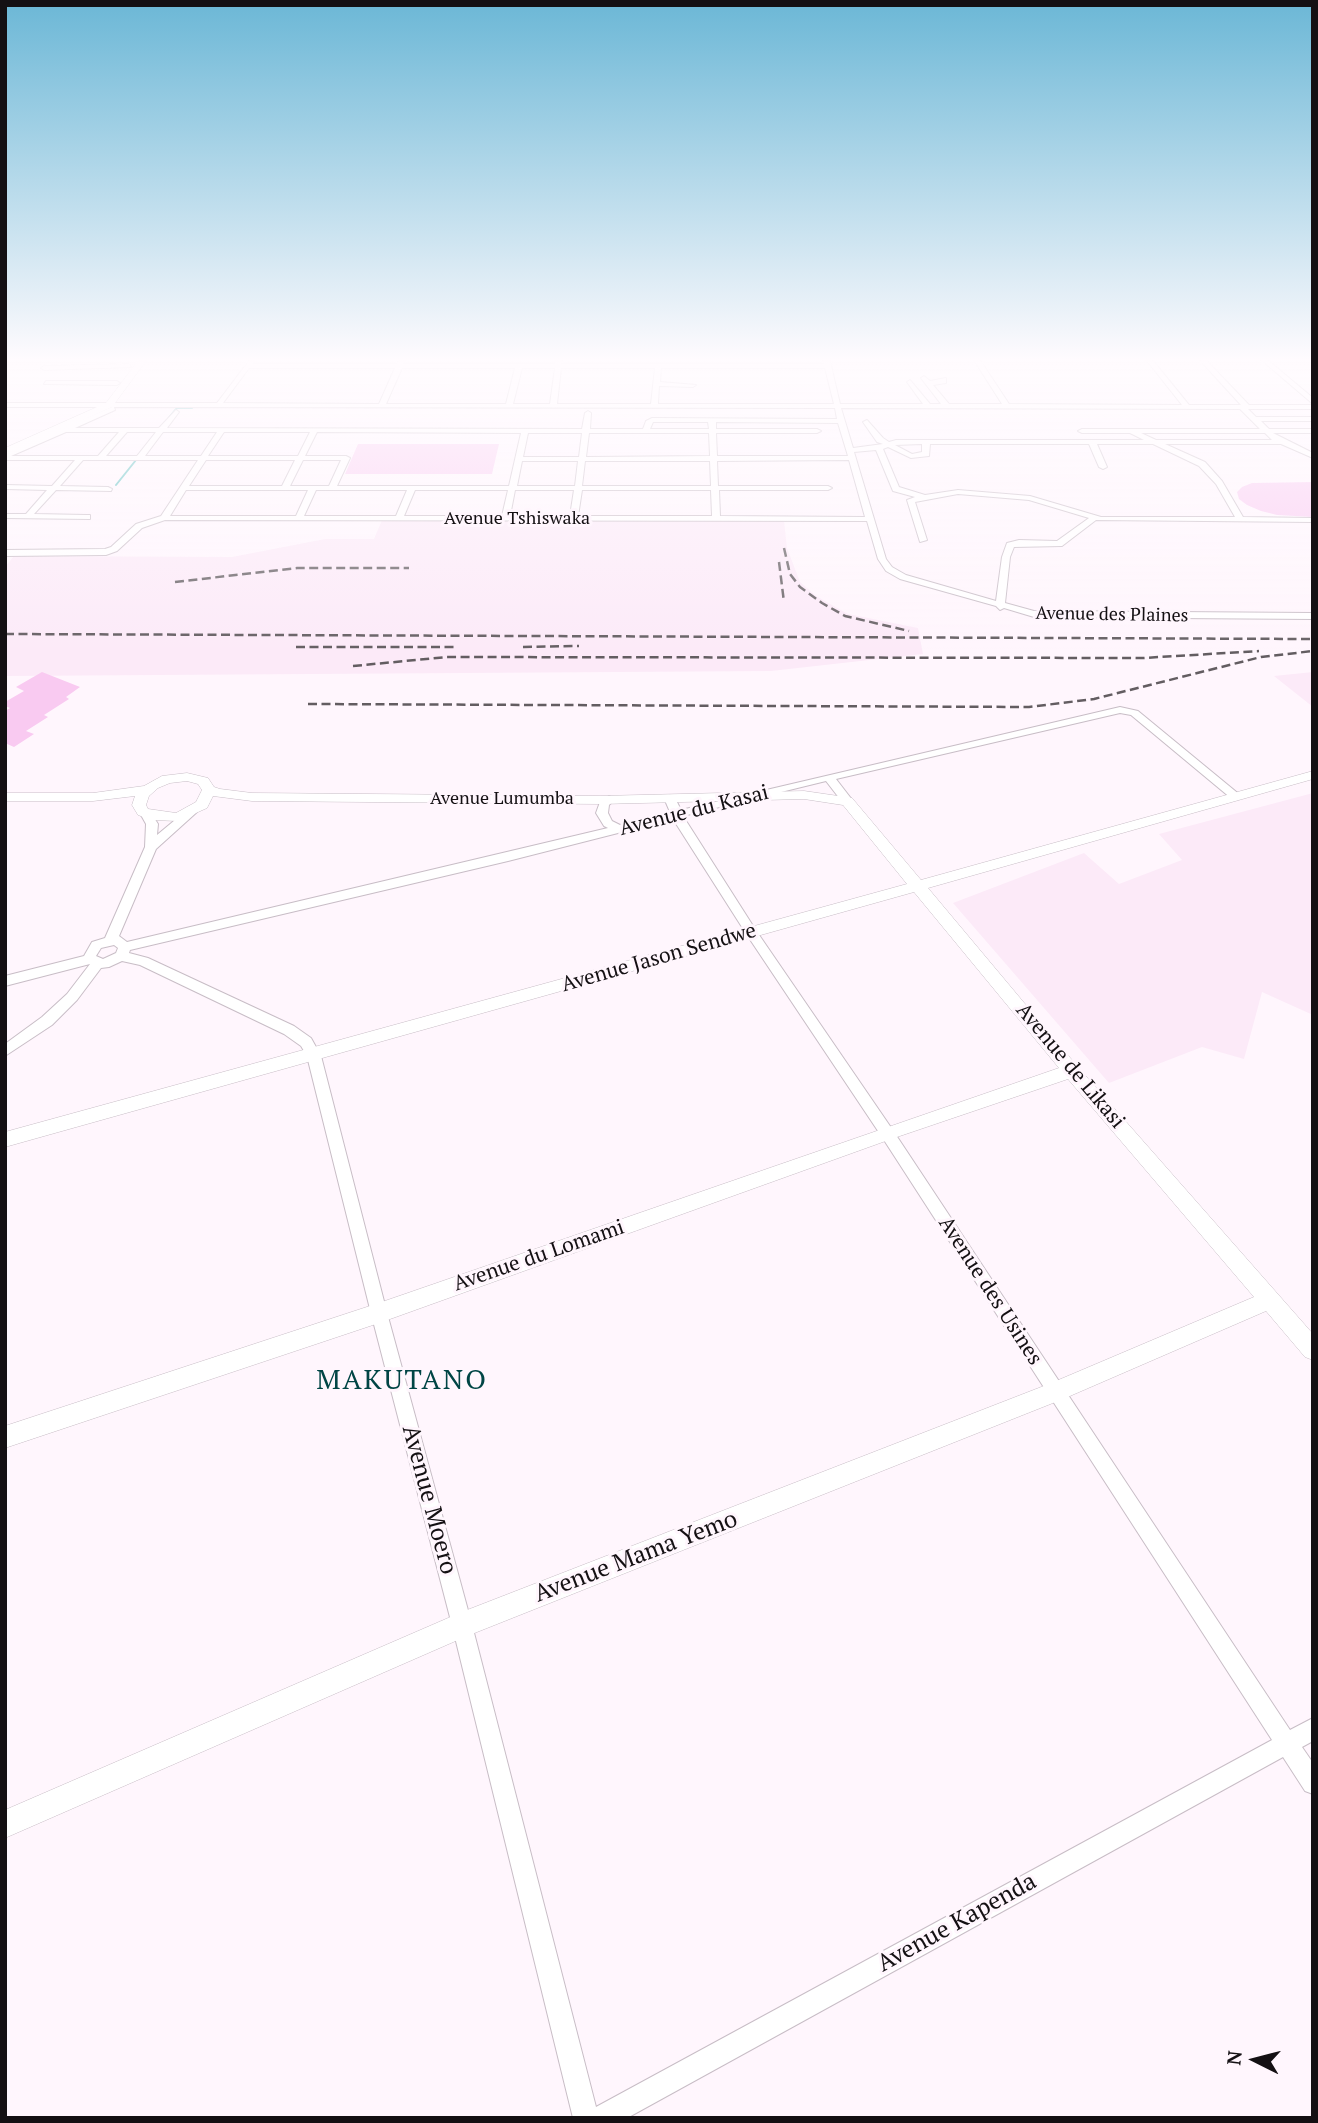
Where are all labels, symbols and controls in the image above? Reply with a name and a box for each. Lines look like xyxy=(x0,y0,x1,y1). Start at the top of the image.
street label: Avenue Tshiswaka xyxy=(444,508,590,530)
street label: Avenue des Plaines xyxy=(1035,603,1189,627)
street label: Avenue du Kasai xyxy=(617,780,771,842)
street label: Avenue Lumumba xyxy=(430,788,574,810)
street label: Avenue Jason Sendwe xyxy=(559,918,759,998)
street label: Avenue de Likasi xyxy=(1010,998,1130,1134)
street label: Avenue des Usines xyxy=(933,1212,1047,1370)
street label: Avenue du Lomami xyxy=(450,1215,628,1297)
district label: MAKUTANO xyxy=(317,1364,487,1398)
street label: Avenue Moero xyxy=(395,1422,463,1578)
street label: Avenue Mama Yemo xyxy=(530,1505,742,1609)
street label: Avenue Kapenda xyxy=(872,1867,1042,1979)
north arrow xyxy=(1220,2025,1290,2095)
text: N xyxy=(1220,2049,1247,2066)

